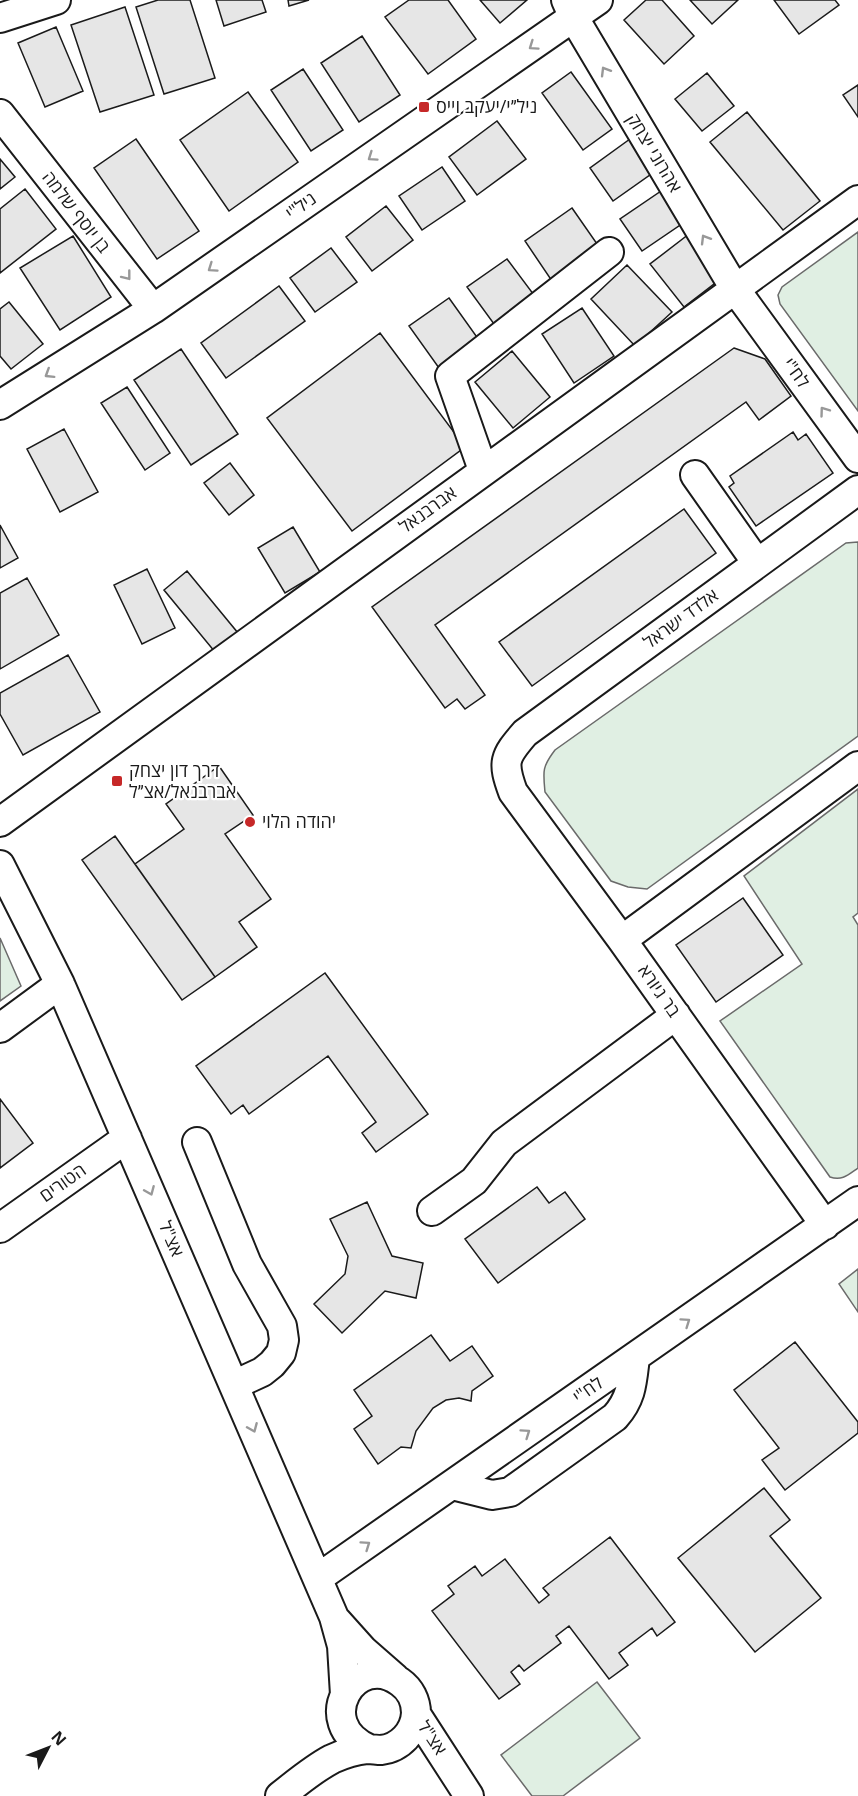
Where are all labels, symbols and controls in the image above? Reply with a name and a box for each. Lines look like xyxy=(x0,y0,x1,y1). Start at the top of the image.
one-way arrow xyxy=(528,39,539,50)
one-way arrow xyxy=(601,67,613,77)
place label: ניל״י/יעקב וייס xyxy=(436,94,537,118)
marker: ניל״י/יעקב וייס xyxy=(417,100,431,114)
street label: אהרוני יצחק xyxy=(622,108,688,197)
one-way arrow xyxy=(368,150,379,161)
street label: בן יוסף שלמה xyxy=(37,165,117,258)
street label: ניל"י xyxy=(280,186,321,224)
one-way arrow xyxy=(701,235,712,245)
one-way arrow xyxy=(207,261,218,272)
one-way arrow xyxy=(119,269,130,280)
street label: לח"י xyxy=(778,353,816,392)
one-way arrow xyxy=(45,367,55,379)
one-way arrow xyxy=(820,406,831,417)
street label: אברבנאל xyxy=(394,480,461,538)
street label: אלדד ישראל xyxy=(638,583,723,654)
place label: דרך דון יצחק אברבנאל/אצ״ל xyxy=(129,758,236,803)
marker: דרך דון יצחק אברבנאל/אצ״ל xyxy=(110,774,124,788)
place label: יהודה הלוי xyxy=(262,809,336,833)
marker: יהודה הלוי xyxy=(243,815,257,829)
street label: בר גיורא xyxy=(633,959,687,1022)
street label: הטורים xyxy=(34,1158,90,1207)
one-way arrow xyxy=(143,1185,155,1196)
street label: אצ"ל xyxy=(154,1217,190,1260)
one-way arrow xyxy=(679,1318,690,1329)
street label: לח"י xyxy=(568,1370,607,1408)
one-way arrow xyxy=(246,1422,258,1433)
one-way arrow xyxy=(519,1429,530,1440)
one-way arrow xyxy=(360,1541,371,1552)
street label: אצ"ל xyxy=(413,1716,453,1759)
north arrow xyxy=(18,1718,78,1778)
text: N xyxy=(47,1726,72,1750)

